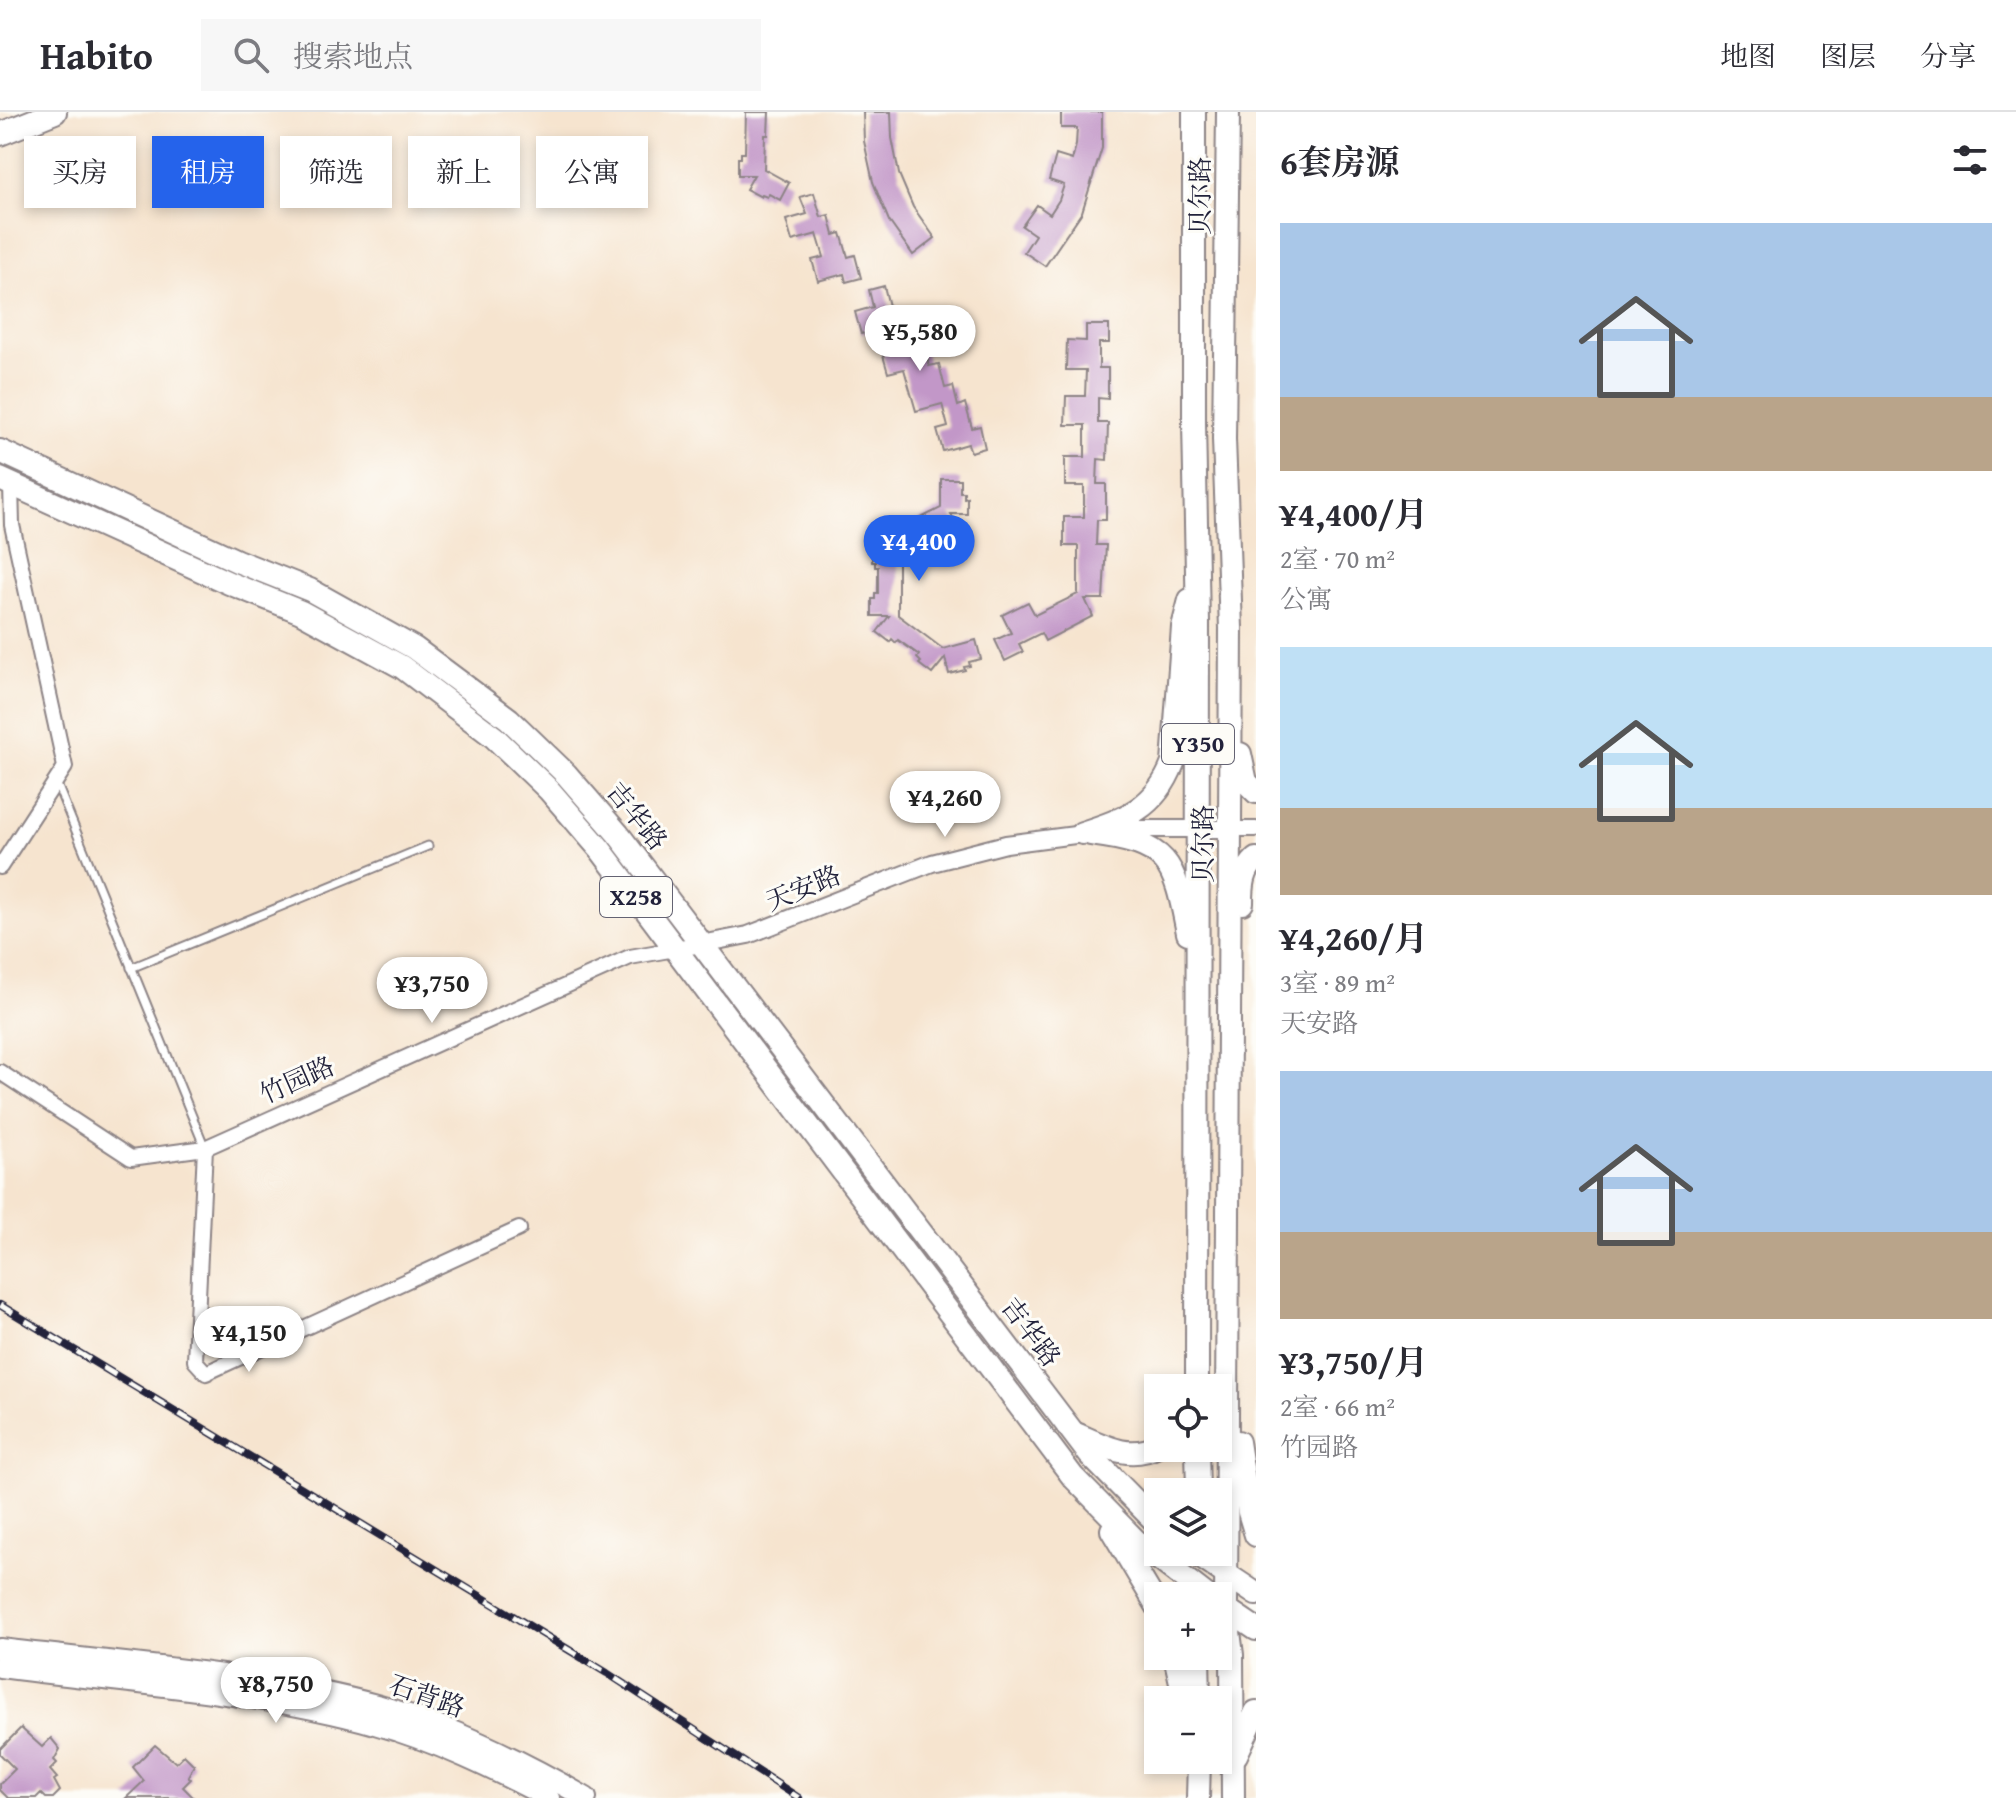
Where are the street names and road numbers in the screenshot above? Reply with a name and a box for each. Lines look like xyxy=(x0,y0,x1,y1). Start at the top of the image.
street label: 贝尔路 xyxy=(1180,157,1219,235)
road number: Y350 xyxy=(1162,724,1234,764)
street label: 吉华路 xyxy=(598,773,677,858)
street label: 贝尔路 xyxy=(1183,805,1222,883)
street label: 天安路 xyxy=(759,855,846,920)
road number: X258 xyxy=(600,877,672,917)
street label: 竹园路 xyxy=(253,1046,340,1113)
street label: 吉华路 xyxy=(992,1289,1070,1375)
street label: 石背路 xyxy=(384,1664,470,1727)

